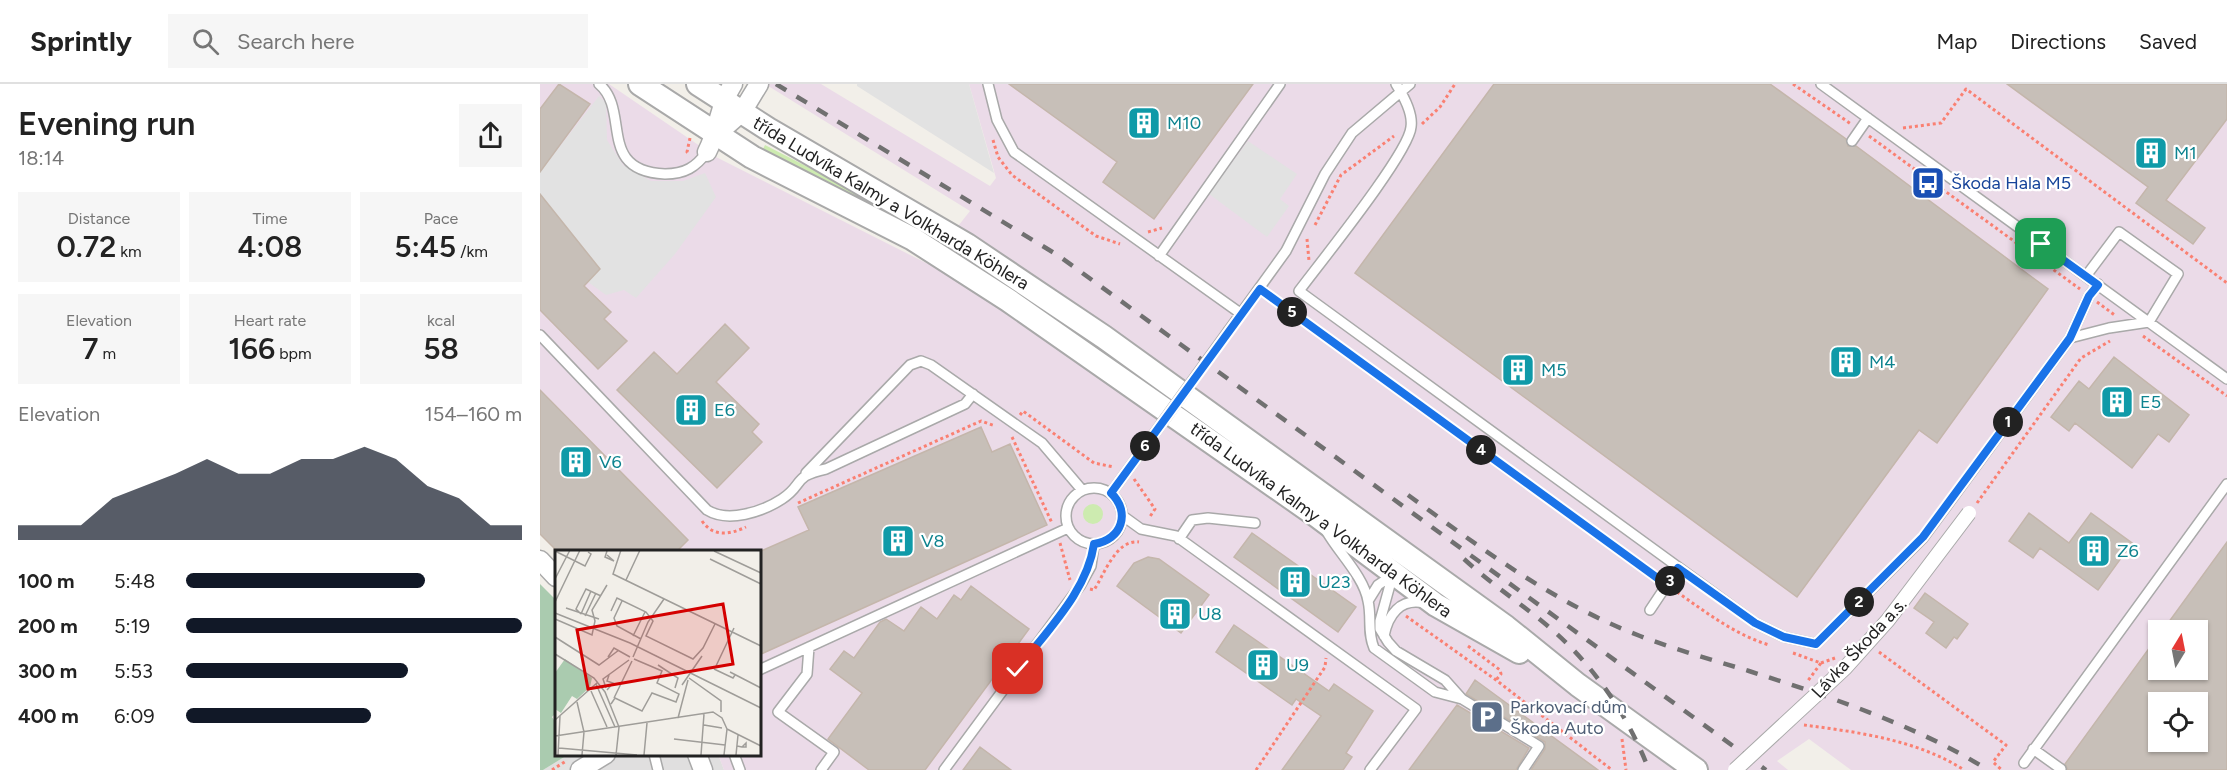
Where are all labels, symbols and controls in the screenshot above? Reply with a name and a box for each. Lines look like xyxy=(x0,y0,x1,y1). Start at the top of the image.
search box xyxy=(168,14,588,68)
text: Sprintly xyxy=(30,24,132,58)
icon: search xyxy=(189,25,222,58)
text: Search here xyxy=(237,28,354,55)
text: Map xyxy=(1936,29,1977,54)
text: Directions xyxy=(2010,29,2106,54)
text: Saved xyxy=(2139,29,2197,54)
text: Evening run xyxy=(18,104,195,143)
button: share xyxy=(459,104,522,167)
building icon: M10 xyxy=(1126,105,1162,141)
street label: třída Ludvíka Kalmy a Volkharda Köhlera xyxy=(749,112,1033,294)
place label: M10 xyxy=(1167,112,1201,134)
building icon: M1 xyxy=(2133,135,2169,171)
place label: M1 xyxy=(2174,142,2197,164)
text: 18:14 xyxy=(18,146,64,170)
bus stop icon: Škoda Hala M5 xyxy=(1910,165,1946,201)
place label: Škoda Hala M5 xyxy=(1951,172,2071,194)
text: Distance xyxy=(68,209,130,228)
text: Time xyxy=(253,209,287,228)
text: Pace xyxy=(424,209,458,228)
pin xyxy=(2015,218,2066,269)
icon: arrive xyxy=(2024,227,2057,260)
text: 0.72 xyxy=(56,228,116,265)
text: 4:08 xyxy=(237,228,303,265)
text: 5:45 xyxy=(394,228,456,265)
text: km xyxy=(116,242,142,261)
text: /km xyxy=(456,242,488,261)
pin: 5 xyxy=(1277,297,1307,327)
text: 5 xyxy=(1287,302,1297,321)
text: Elevation xyxy=(66,311,132,330)
text: Heart rate xyxy=(234,311,306,330)
text: kcal xyxy=(427,311,455,330)
text: 7 xyxy=(82,330,98,367)
text: 166 xyxy=(228,330,275,367)
text: 58 xyxy=(423,330,459,367)
text: m xyxy=(98,344,116,363)
text: bpm xyxy=(275,344,312,363)
building icon: M4 xyxy=(1828,344,1864,380)
place label: M4 xyxy=(1869,351,1895,373)
building icon: M5 xyxy=(1500,352,1536,388)
place label: M5 xyxy=(1541,359,1567,381)
building icon: E5 xyxy=(2099,384,2135,420)
place label: E5 xyxy=(2140,391,2161,413)
building icon: E6 xyxy=(673,392,709,428)
place label: E6 xyxy=(714,399,735,421)
text: Elevation xyxy=(18,402,100,426)
text: 154–160 m xyxy=(424,402,522,426)
pin: 1 xyxy=(1993,407,2023,437)
text: 1 xyxy=(2005,412,2011,431)
street label: třída Ludvíka Kalmy a Volkharda Köhlera xyxy=(1186,418,1456,622)
pin: 6 xyxy=(1130,431,1160,461)
pin: 4 xyxy=(1466,435,1496,465)
text: 6 xyxy=(1140,436,1150,455)
text: 4 xyxy=(1476,440,1486,459)
building icon: V6 xyxy=(558,444,594,480)
place label: V6 xyxy=(599,451,622,473)
building icon: V8 xyxy=(880,523,916,559)
place label: V8 xyxy=(921,530,945,552)
building icon: Z6 xyxy=(2076,533,2112,569)
place label: Z6 xyxy=(2117,540,2139,562)
inset map xyxy=(555,550,760,755)
building icon: U23 xyxy=(1277,564,1313,600)
pin: 3 xyxy=(1655,566,1685,596)
text: 100 m xyxy=(18,569,75,593)
text: 5:48 xyxy=(114,569,155,593)
place label: U23 xyxy=(1318,571,1351,593)
text: 3 xyxy=(1666,571,1674,590)
pin: 2 xyxy=(1844,587,1874,617)
text: 2 xyxy=(1854,592,1864,611)
street label: Lávka Škoda a.s. xyxy=(1807,593,1911,703)
building icon: U8 xyxy=(1157,596,1193,632)
place label: U8 xyxy=(1198,603,1222,625)
text: 200 m xyxy=(18,614,78,638)
text: 5:19 xyxy=(114,614,150,638)
north arrow xyxy=(2148,620,2208,680)
map controls xyxy=(2148,620,2208,752)
pin xyxy=(992,643,1043,694)
building icon: U9 xyxy=(1245,647,1281,683)
icon: check xyxy=(1001,652,1034,685)
place label: U9 xyxy=(1286,654,1309,676)
text: 300 m xyxy=(18,659,77,683)
text: 5:53 xyxy=(114,659,153,683)
button: locate xyxy=(2148,692,2208,752)
place label: Parkovací dům Škoda Auto xyxy=(1510,696,1627,739)
parking icon: Parkovací dům Škoda Auto xyxy=(1469,699,1505,735)
text: 400 m xyxy=(18,704,79,728)
text: 6:09 xyxy=(114,704,155,728)

